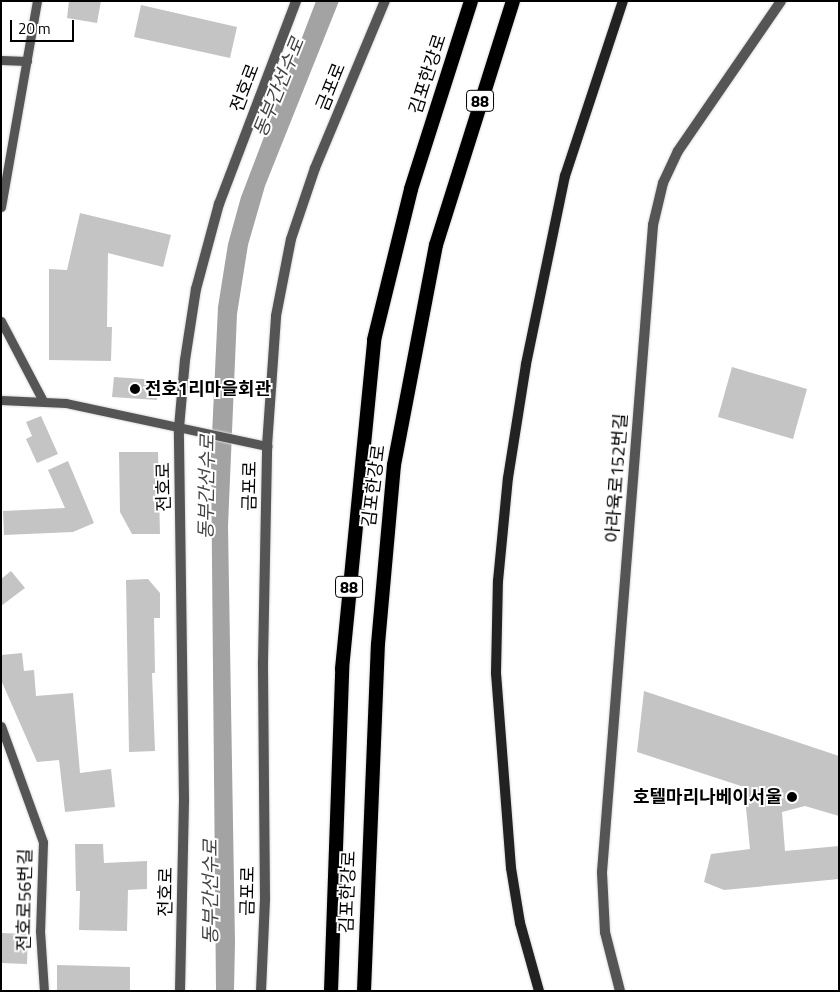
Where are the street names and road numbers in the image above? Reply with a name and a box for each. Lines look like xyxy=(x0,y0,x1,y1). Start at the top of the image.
street label: 김포한강로 xyxy=(405,31,451,117)
street label: 금포로 xyxy=(312,60,350,114)
street label: 전호로 xyxy=(226,61,264,115)
road number: 88 xyxy=(465,88,495,114)
street label: 아라육로152번길 xyxy=(602,413,632,543)
street label: 김포한강로 xyxy=(358,444,390,528)
street label: 금포로 xyxy=(239,461,261,511)
street label: 전호로 xyxy=(153,462,175,512)
road number: 88 xyxy=(334,574,364,600)
street label: 전호로56번길 xyxy=(13,848,37,952)
street label: 김포한강로 xyxy=(336,850,360,934)
street label: 금포로 xyxy=(237,866,259,916)
street label: 전호로 xyxy=(155,867,177,917)

